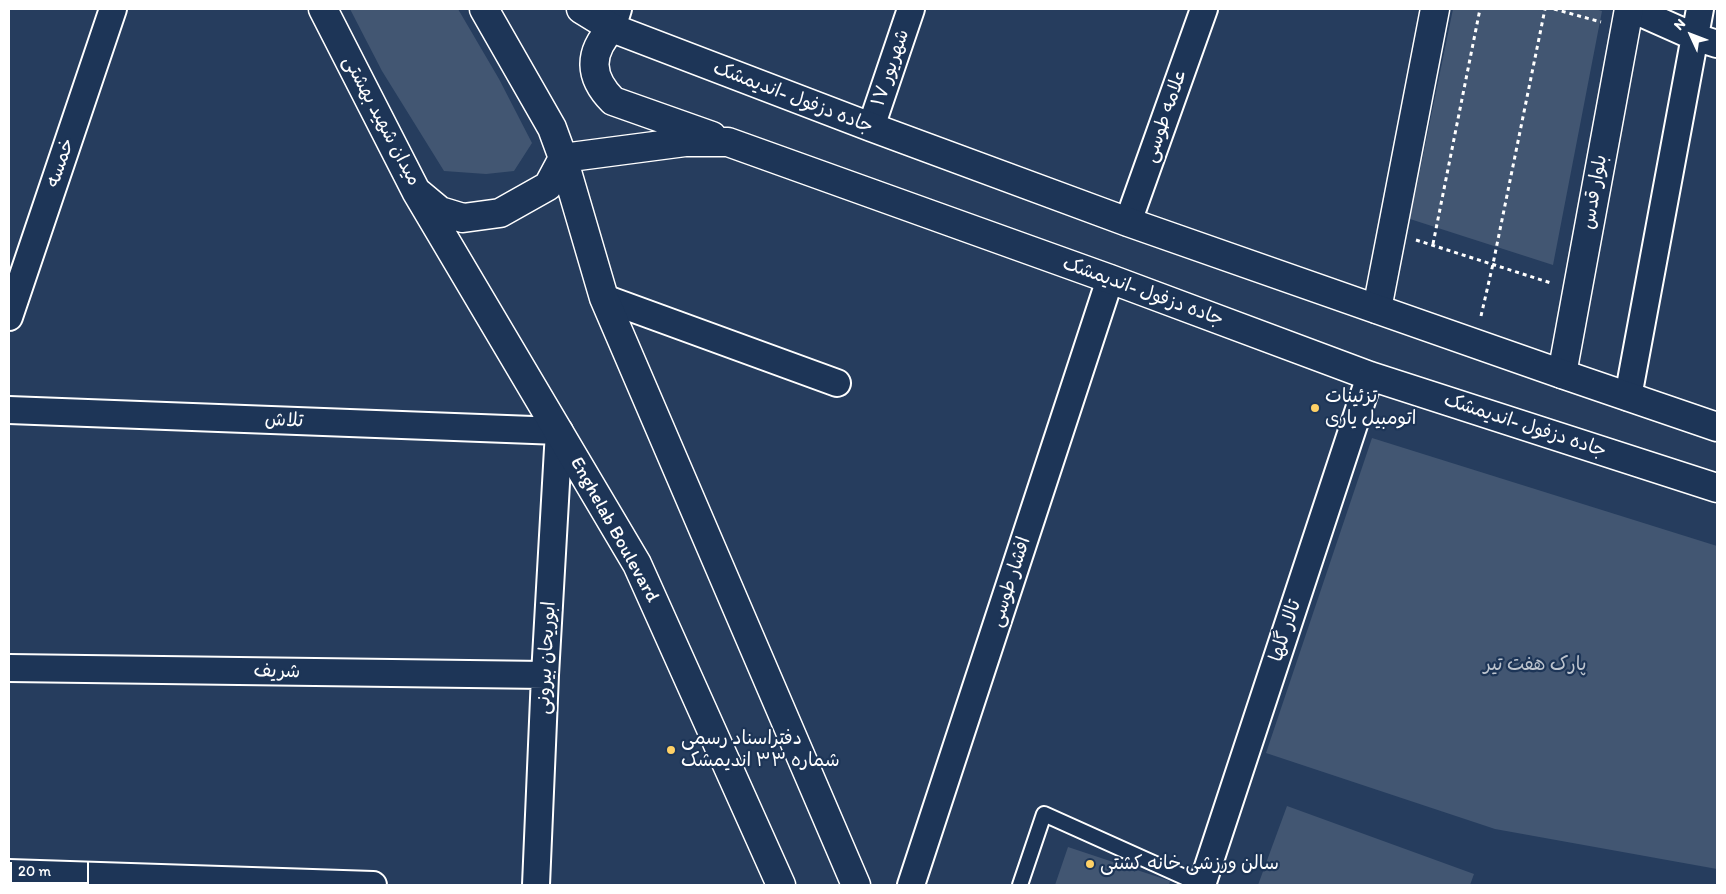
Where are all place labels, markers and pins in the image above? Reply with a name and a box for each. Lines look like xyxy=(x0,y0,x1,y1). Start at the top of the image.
place label: تزئینات اتومبیل یاری xyxy=(1325,386,1416,430)
marker: تزئینات اتومبیل یاری xyxy=(1309,402,1321,414)
place label: دفتراسناد رسمی شماره ۳۳ اندیمشک xyxy=(681,728,840,772)
marker: دفتراسناد رسمی شماره ۳۳ اندیمشک xyxy=(665,744,677,756)
place label: سالن ورزشی خانه کشتی xyxy=(1100,853,1279,875)
marker: سالن ورزشی خانه کشتی xyxy=(1084,858,1096,870)

